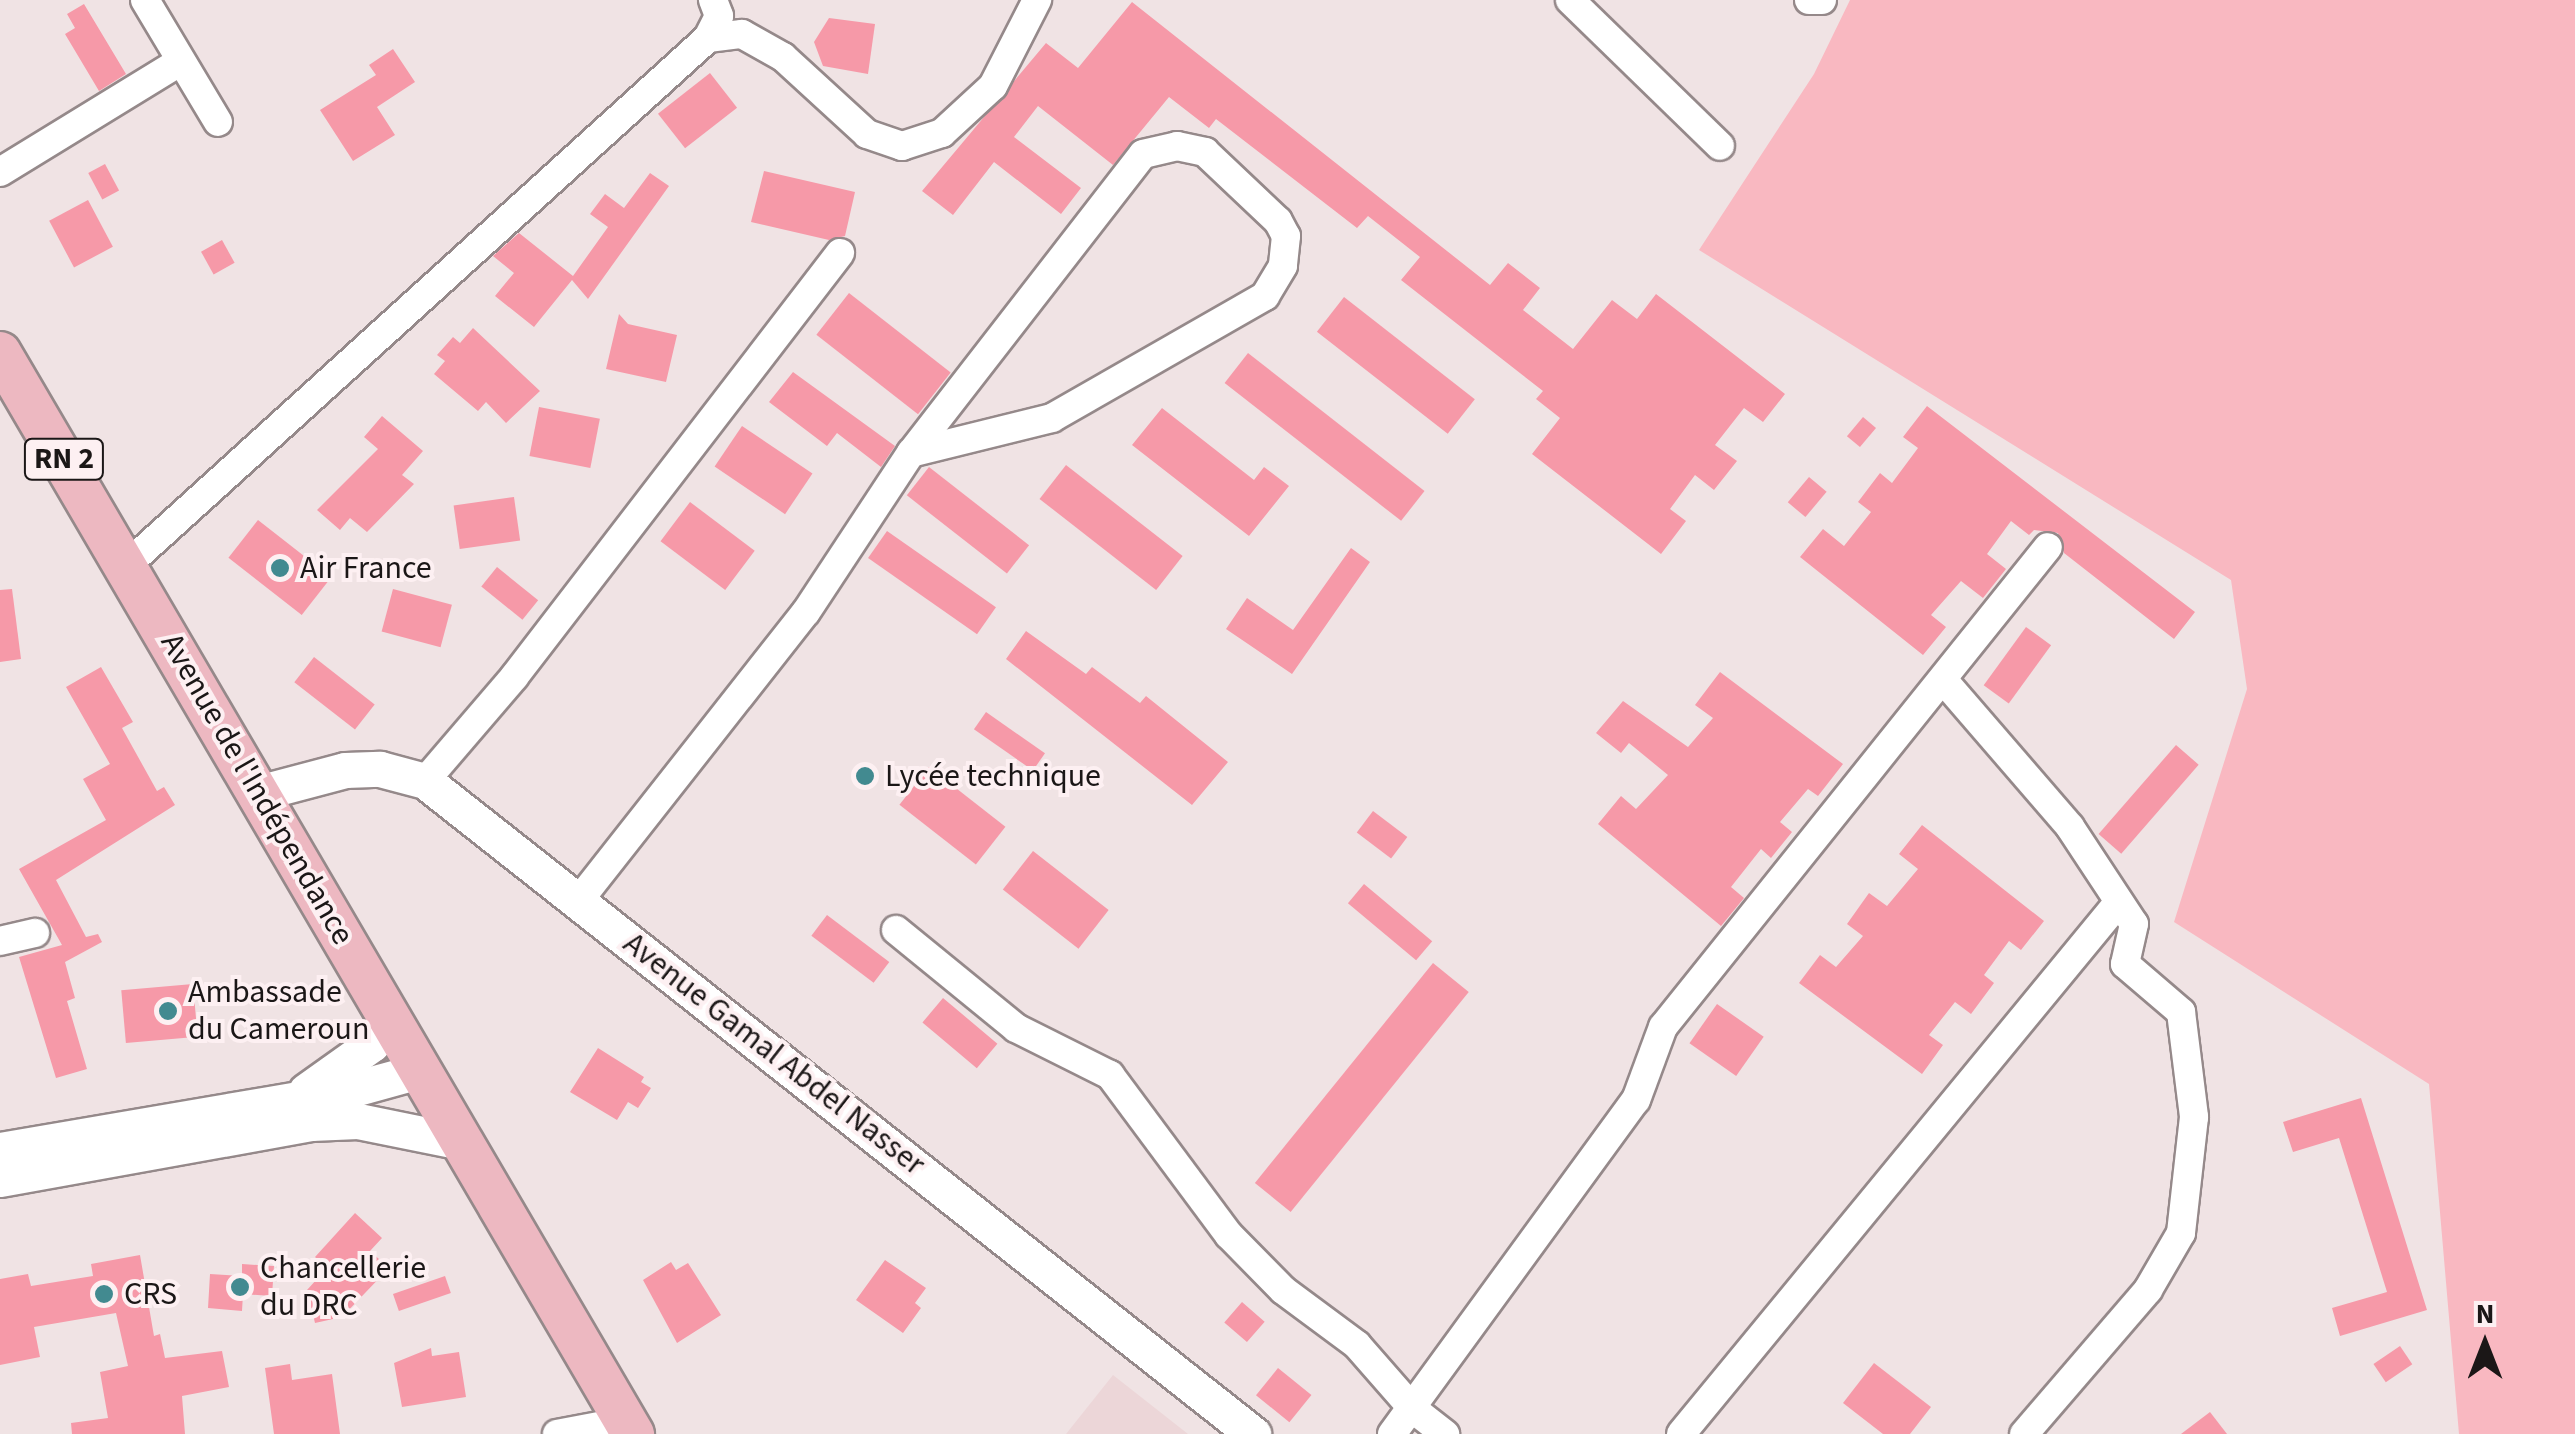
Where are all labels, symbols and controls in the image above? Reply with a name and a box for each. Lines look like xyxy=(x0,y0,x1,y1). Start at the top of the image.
road number: RN 2 xyxy=(22,434,106,484)
place label: Air France xyxy=(300,549,432,587)
marker: Air France xyxy=(269,557,291,579)
street label: Avenue de l'Indépendance xyxy=(152,627,362,951)
place label: Lycée technique xyxy=(885,757,1101,795)
marker: Lycée technique xyxy=(854,765,876,787)
street label: Avenue Gamal Abdel Nasser xyxy=(616,924,932,1184)
place label: Ambassade du Cameroun xyxy=(188,974,369,1049)
marker: Ambassade du Cameroun xyxy=(157,1000,179,1022)
place label: Chancellerie du DRC xyxy=(260,1250,426,1325)
place label: CRS xyxy=(124,1275,177,1313)
marker: Chancellerie du DRC xyxy=(229,1276,251,1298)
marker: CRS xyxy=(93,1283,115,1305)
north arrow xyxy=(2435,1294,2535,1394)
text: N xyxy=(2476,1294,2494,1334)

